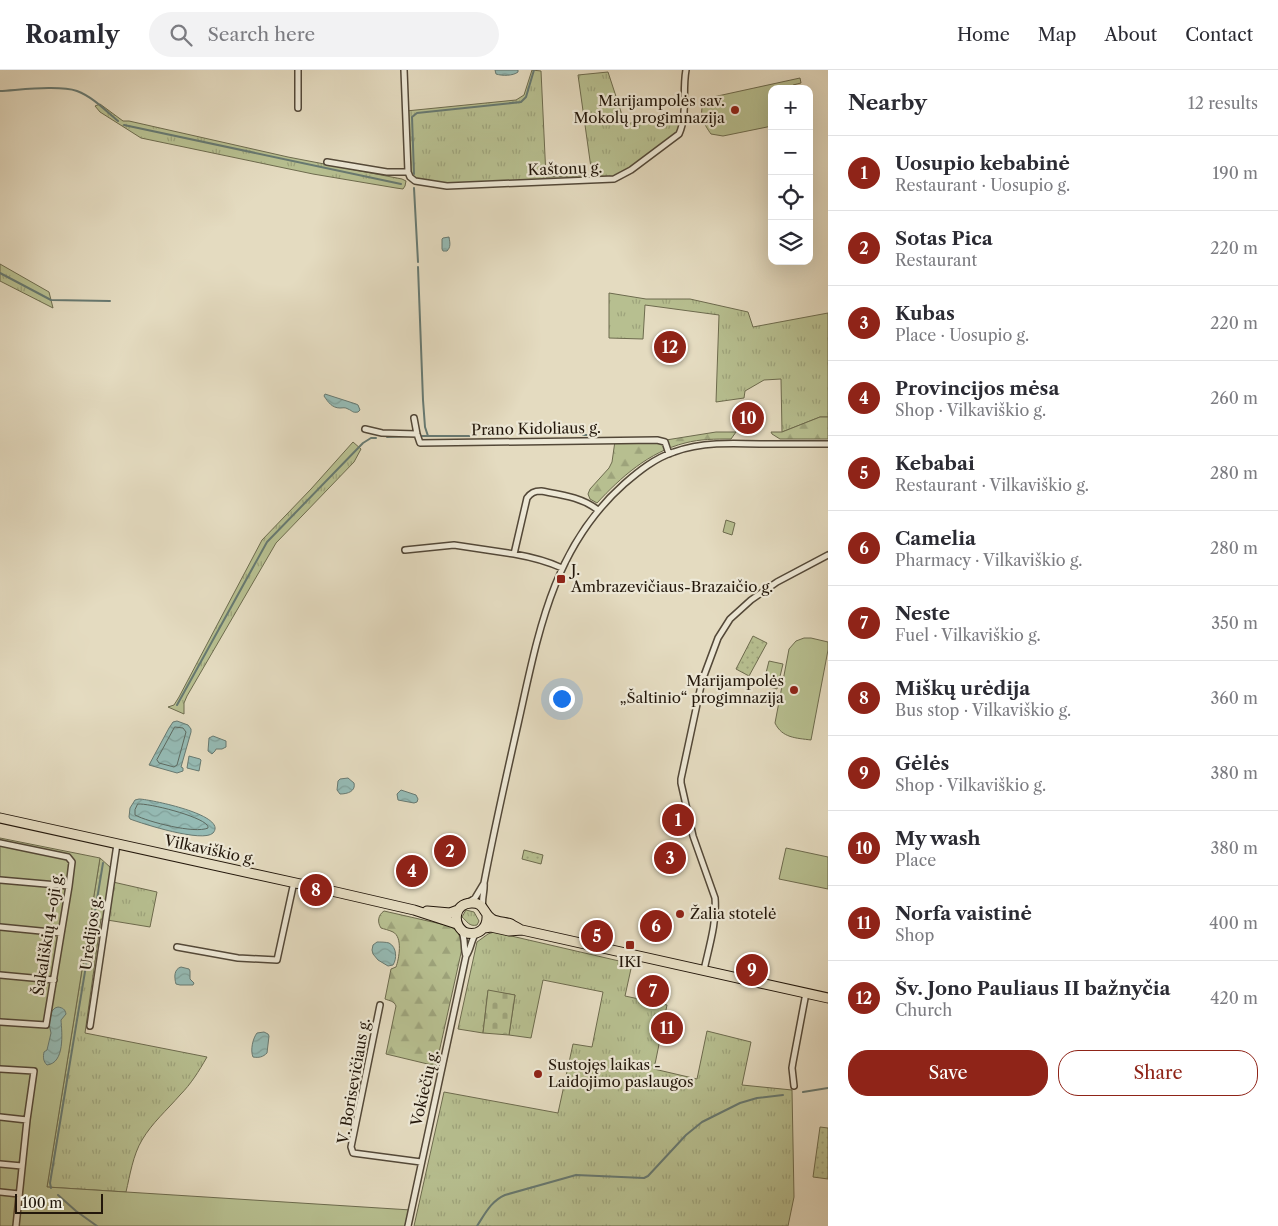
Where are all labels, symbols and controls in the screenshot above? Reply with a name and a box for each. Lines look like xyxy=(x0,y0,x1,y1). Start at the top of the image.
search box xyxy=(149,12,499,57)
text: Roamly xyxy=(25,20,119,49)
icon: search xyxy=(167,21,195,49)
text: Search here xyxy=(207,23,315,46)
text: Home xyxy=(957,24,1010,46)
text: Map xyxy=(1038,24,1076,46)
text: About xyxy=(1104,24,1157,46)
text: Contact xyxy=(1185,24,1253,46)
map controls xyxy=(768,85,813,265)
button: + xyxy=(768,85,813,130)
text: Nearby xyxy=(848,90,927,115)
place label: Marijampolės sav. Mokolų progimnazija xyxy=(573,91,725,127)
text: 12 results xyxy=(1188,93,1258,113)
marker: Marijampolės sav. Mokolų progimnazija xyxy=(729,104,741,116)
button: − xyxy=(768,130,813,175)
text: Uosupio kebabinė xyxy=(895,152,1070,175)
street label: Kaštonų g. xyxy=(527,158,603,179)
text: 1 xyxy=(860,163,868,183)
text: 190 m xyxy=(1213,163,1258,183)
button: locate xyxy=(768,175,813,220)
text: Restaurant · Uosupio g. xyxy=(895,175,1070,195)
button: layers xyxy=(768,220,813,265)
text: Sotas Pica xyxy=(895,227,993,250)
text: 2 xyxy=(859,238,869,258)
text: 220 m xyxy=(1210,238,1258,258)
text: Restaurant xyxy=(895,250,977,270)
text: Kubas xyxy=(895,302,955,325)
text: 3 xyxy=(859,313,869,333)
text: 220 m xyxy=(1210,313,1258,333)
text: Place · Uosupio g. xyxy=(895,325,1029,345)
pin: 12 xyxy=(654,328,686,366)
text: Provincijos mėsa xyxy=(895,377,1059,400)
text: 4 xyxy=(859,388,869,408)
text: 260 m xyxy=(1210,388,1258,408)
pin: 10 xyxy=(732,399,764,437)
text: Shop · Vilkaviškio g. xyxy=(895,400,1046,420)
street label: Prano Kidoliaus g. xyxy=(471,418,601,439)
text: Kebabai xyxy=(895,452,975,475)
text: 5 xyxy=(860,463,868,483)
text: 280 m xyxy=(1210,463,1258,483)
text: Restaurant · Vilkaviškio g. xyxy=(895,475,1089,495)
text: Camelia xyxy=(895,527,976,550)
text: 6 xyxy=(859,538,869,558)
text: 280 m xyxy=(1210,538,1258,558)
text: Pharmacy · Vilkaviškio g. xyxy=(895,550,1083,570)
place label: J. Ambrazevičiaus-Brazaičio g. xyxy=(569,560,773,596)
marker: J. Ambrazevičiaus-Brazaičio g. xyxy=(555,573,567,585)
text: Neste xyxy=(895,602,950,625)
text: 7 xyxy=(860,613,868,633)
text: 350 m xyxy=(1211,613,1258,633)
text: Fuel · Vilkaviškio g. xyxy=(895,625,1041,645)
place label: Marijampolės „Šaltinio“ progimnazija xyxy=(620,671,784,707)
text: Miškų urėdija xyxy=(895,677,1030,700)
marker: Marijampolės „Šaltinio“ progimnazija xyxy=(788,684,800,696)
your location xyxy=(549,686,575,712)
text: 8 xyxy=(859,688,869,708)
text: 360 m xyxy=(1211,688,1258,708)
text: Bus stop · Vilkaviškio g. xyxy=(895,700,1071,720)
text: Gėlės xyxy=(895,752,949,775)
text: 9 xyxy=(859,763,869,783)
text: 380 m xyxy=(1210,763,1258,783)
text: Shop · Vilkaviškio g. xyxy=(895,775,1046,795)
pin: 1 xyxy=(662,801,694,839)
text: My wash xyxy=(895,827,981,850)
street label: Vilkaviškio g. xyxy=(162,830,258,869)
pin: 2 xyxy=(434,832,466,870)
text: 10 xyxy=(855,838,873,858)
text: 380 m xyxy=(1210,838,1258,858)
pin: 3 xyxy=(654,839,686,877)
text: Place xyxy=(895,850,936,870)
pin: 4 xyxy=(396,852,428,890)
street label: Šakališkių 4-oji g. xyxy=(28,871,67,997)
pin: 8 xyxy=(300,871,332,909)
street label: Urėdijos g. xyxy=(76,894,105,972)
text: Norfa vaistinė xyxy=(895,902,1032,925)
place label: Žalia stotelė xyxy=(690,904,776,923)
pin: 6 xyxy=(640,907,672,945)
marker: Žalia stotelė xyxy=(674,908,686,920)
text: 11 xyxy=(857,913,871,933)
text: 400 m xyxy=(1209,913,1258,933)
pin: 5 xyxy=(581,917,613,955)
text: Shop xyxy=(895,925,934,945)
marker: IKI xyxy=(624,939,636,951)
pin: 9 xyxy=(736,951,768,989)
place label: IKI xyxy=(619,952,641,971)
pin: 7 xyxy=(637,972,669,1010)
text: Šv. Jono Pauliaus II bažnyčia xyxy=(895,977,1171,1000)
text: 12 xyxy=(856,988,872,1008)
text: 420 m xyxy=(1210,988,1258,1008)
text: Church xyxy=(895,1000,952,1020)
pin: 11 xyxy=(651,1009,683,1047)
street label: V. Borisevičiaus g. xyxy=(333,1016,374,1146)
street label: Vokiečių g. xyxy=(406,1048,443,1129)
button: Save xyxy=(848,1050,1048,1096)
button: Share xyxy=(1058,1050,1258,1096)
place label: Sustojęs laikas - Laidojimo paslaugos xyxy=(548,1055,694,1091)
marker: Sustojęs laikas - Laidojimo paslaugos xyxy=(532,1068,544,1080)
scale bar xyxy=(15,1191,102,1214)
text: 100 m xyxy=(22,1194,62,1212)

